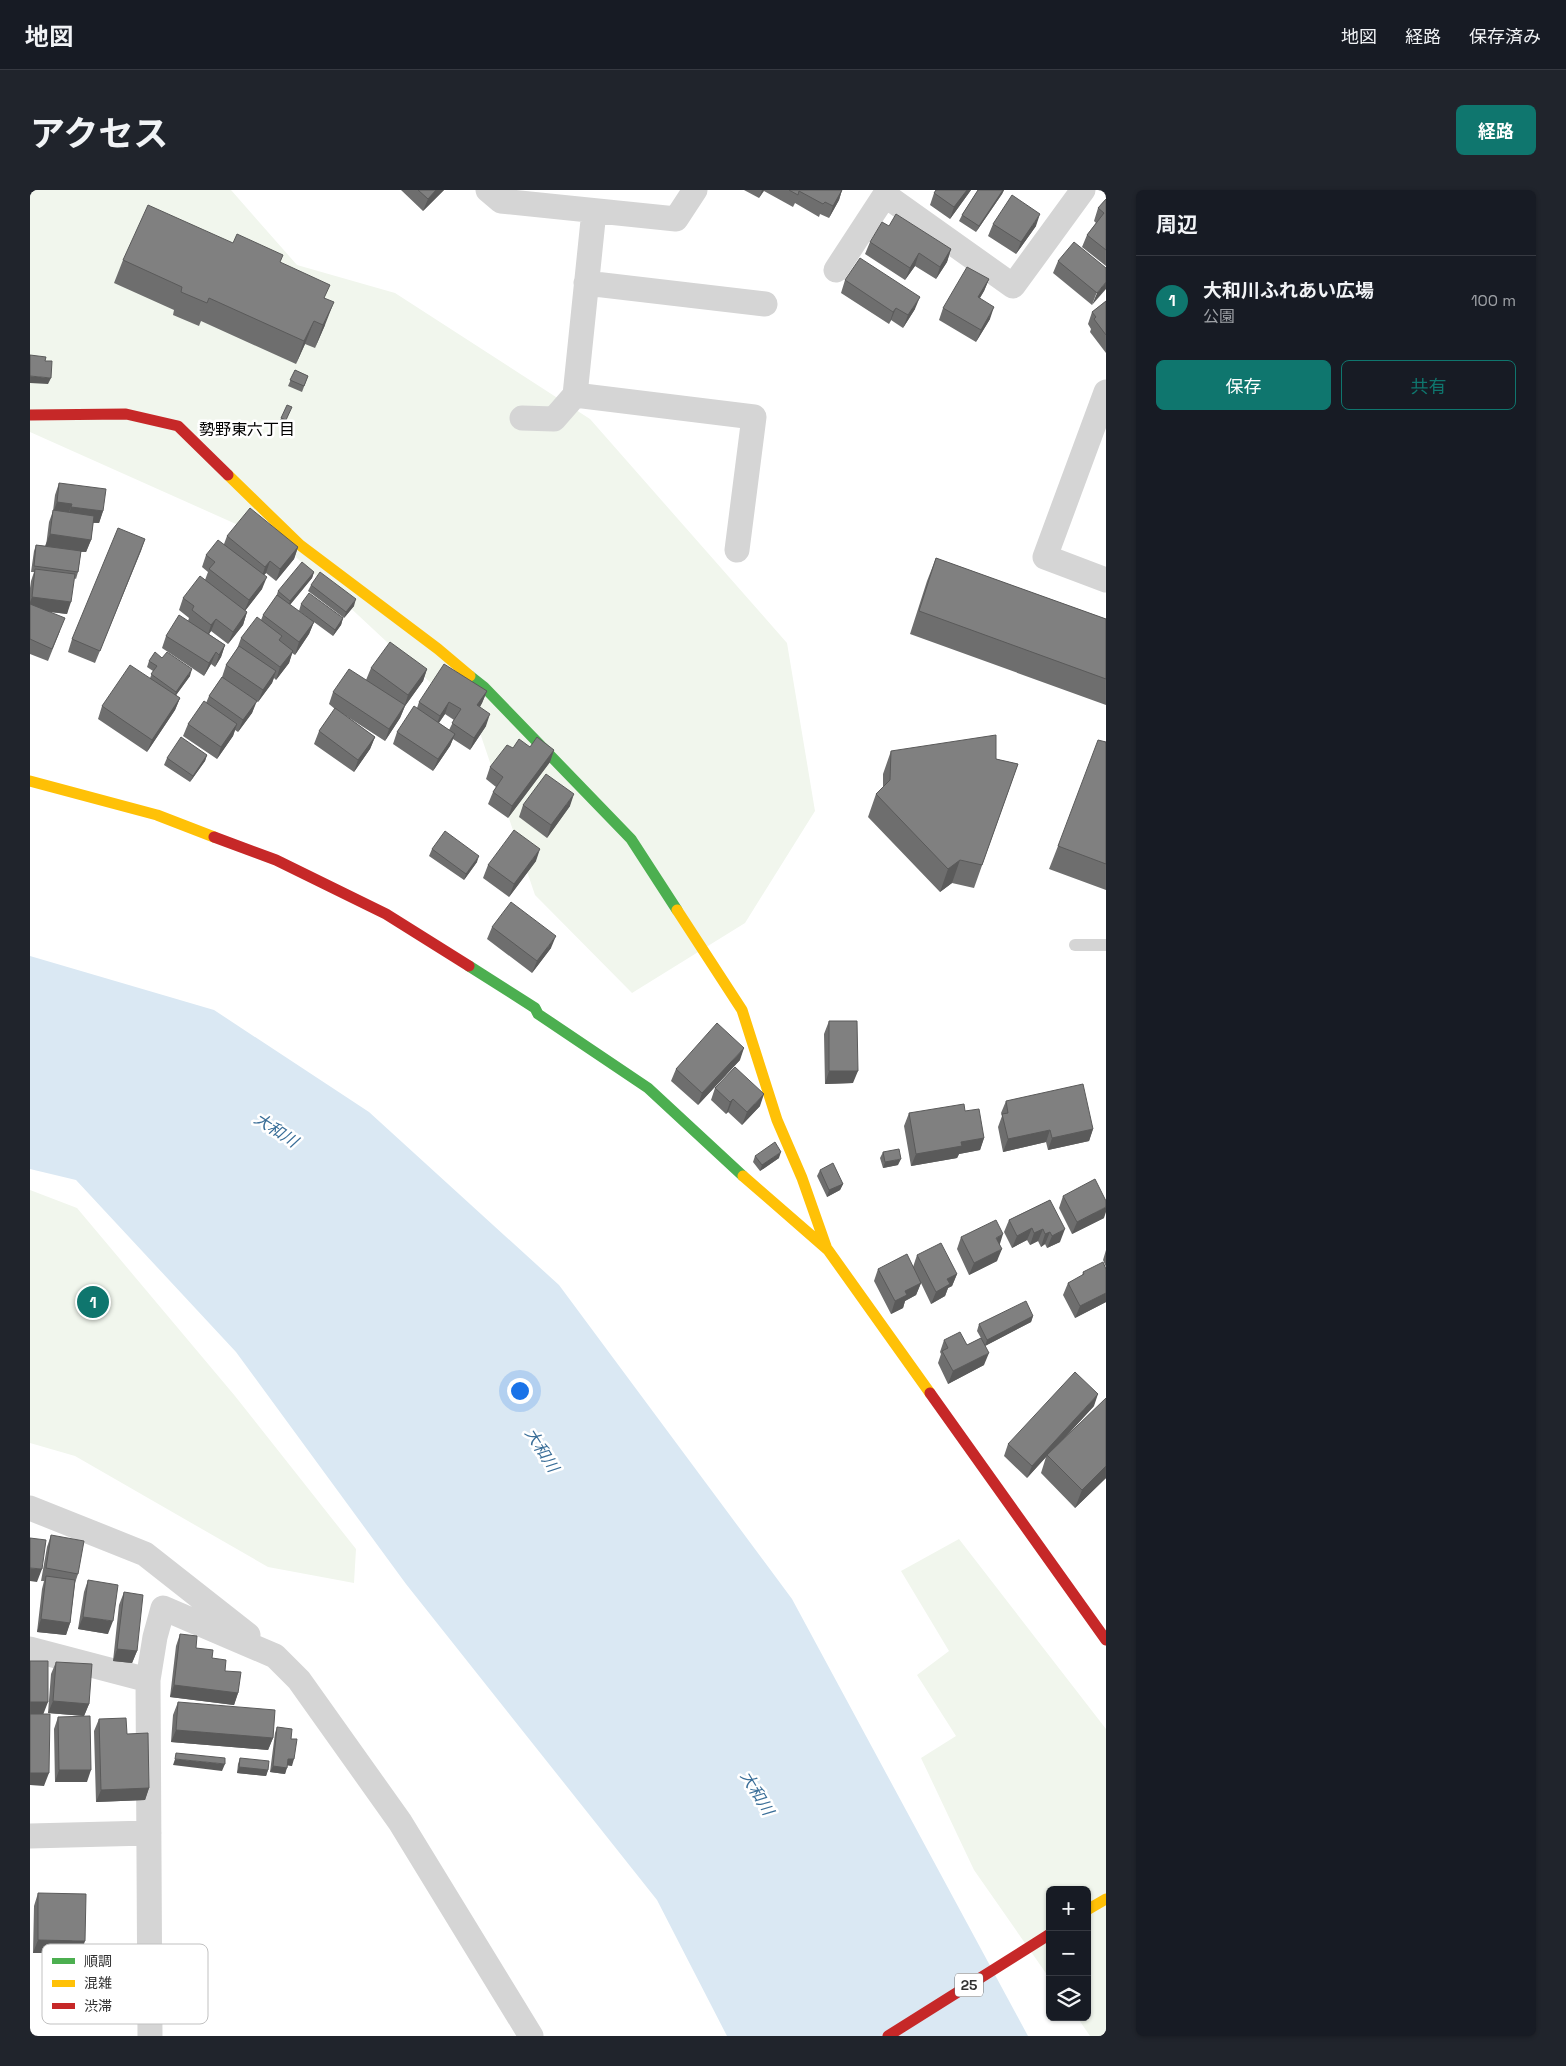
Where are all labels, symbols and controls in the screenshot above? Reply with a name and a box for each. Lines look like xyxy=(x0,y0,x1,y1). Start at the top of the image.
text: 地図 xyxy=(25,21,73,52)
text: 地図 xyxy=(1341,25,1377,48)
text: 経路 xyxy=(1405,25,1441,48)
text: 保存済み xyxy=(1469,25,1541,48)
button: 経路 xyxy=(1456,105,1536,155)
text: アクセス xyxy=(30,112,168,156)
text: 周辺 xyxy=(1156,211,1198,238)
text: 大和川ふれあい広場 xyxy=(1203,278,1374,303)
text: 1 xyxy=(1168,290,1176,311)
text: 100 m xyxy=(1471,290,1516,311)
text: 公園 xyxy=(1203,306,1235,327)
button: 保存 xyxy=(1156,360,1331,410)
button: 共有 xyxy=(1341,360,1516,410)
district label: 勢野東六丁目 xyxy=(199,419,295,440)
water label: 大和川 xyxy=(250,1108,304,1153)
pin: 1 xyxy=(77,1283,109,1321)
your location xyxy=(507,1378,533,1404)
water label: 大和川 xyxy=(520,1424,565,1478)
water label: 大和川 xyxy=(736,1767,779,1821)
map controls xyxy=(1046,1886,1091,2021)
button: + xyxy=(1046,1886,1091,1931)
button: − xyxy=(1046,1931,1091,1976)
legend xyxy=(42,1944,208,2024)
text: 順調 xyxy=(84,1952,112,1970)
text: 混雑 xyxy=(84,1974,112,1992)
road number: 25 xyxy=(955,1974,983,1996)
button: layers xyxy=(1046,1976,1091,2021)
text: 渋滞 xyxy=(84,1997,112,2015)

